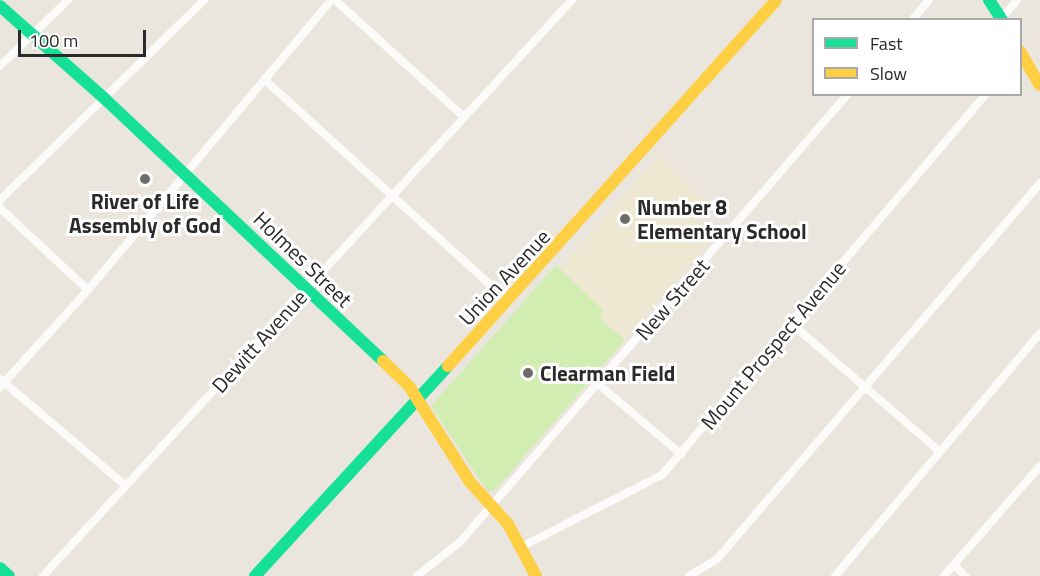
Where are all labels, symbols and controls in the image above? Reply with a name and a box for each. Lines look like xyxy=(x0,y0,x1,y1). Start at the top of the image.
scale bar xyxy=(21,18,148,56)
legend xyxy=(812,18,1022,96)
text: 100 m xyxy=(29,27,78,54)
text: Fast xyxy=(870,30,903,57)
text: Slow xyxy=(870,60,907,87)
marker: River of Life Assembly of God xyxy=(138,172,152,186)
place label: River of Life Assembly of God xyxy=(69,188,221,238)
place label: Number 8 Elementary School xyxy=(637,194,807,244)
street label: Holmes Street xyxy=(249,206,357,312)
marker: Number 8 Elementary School xyxy=(618,212,632,226)
street label: Union Avenue xyxy=(453,224,555,330)
street label: New Street xyxy=(630,253,714,345)
street label: Mount Prospect Avenue xyxy=(695,256,851,434)
street label: Dewitt Avenue xyxy=(206,284,312,398)
place label: Clearman Field xyxy=(540,360,675,386)
marker: Clearman Field xyxy=(521,366,535,380)

